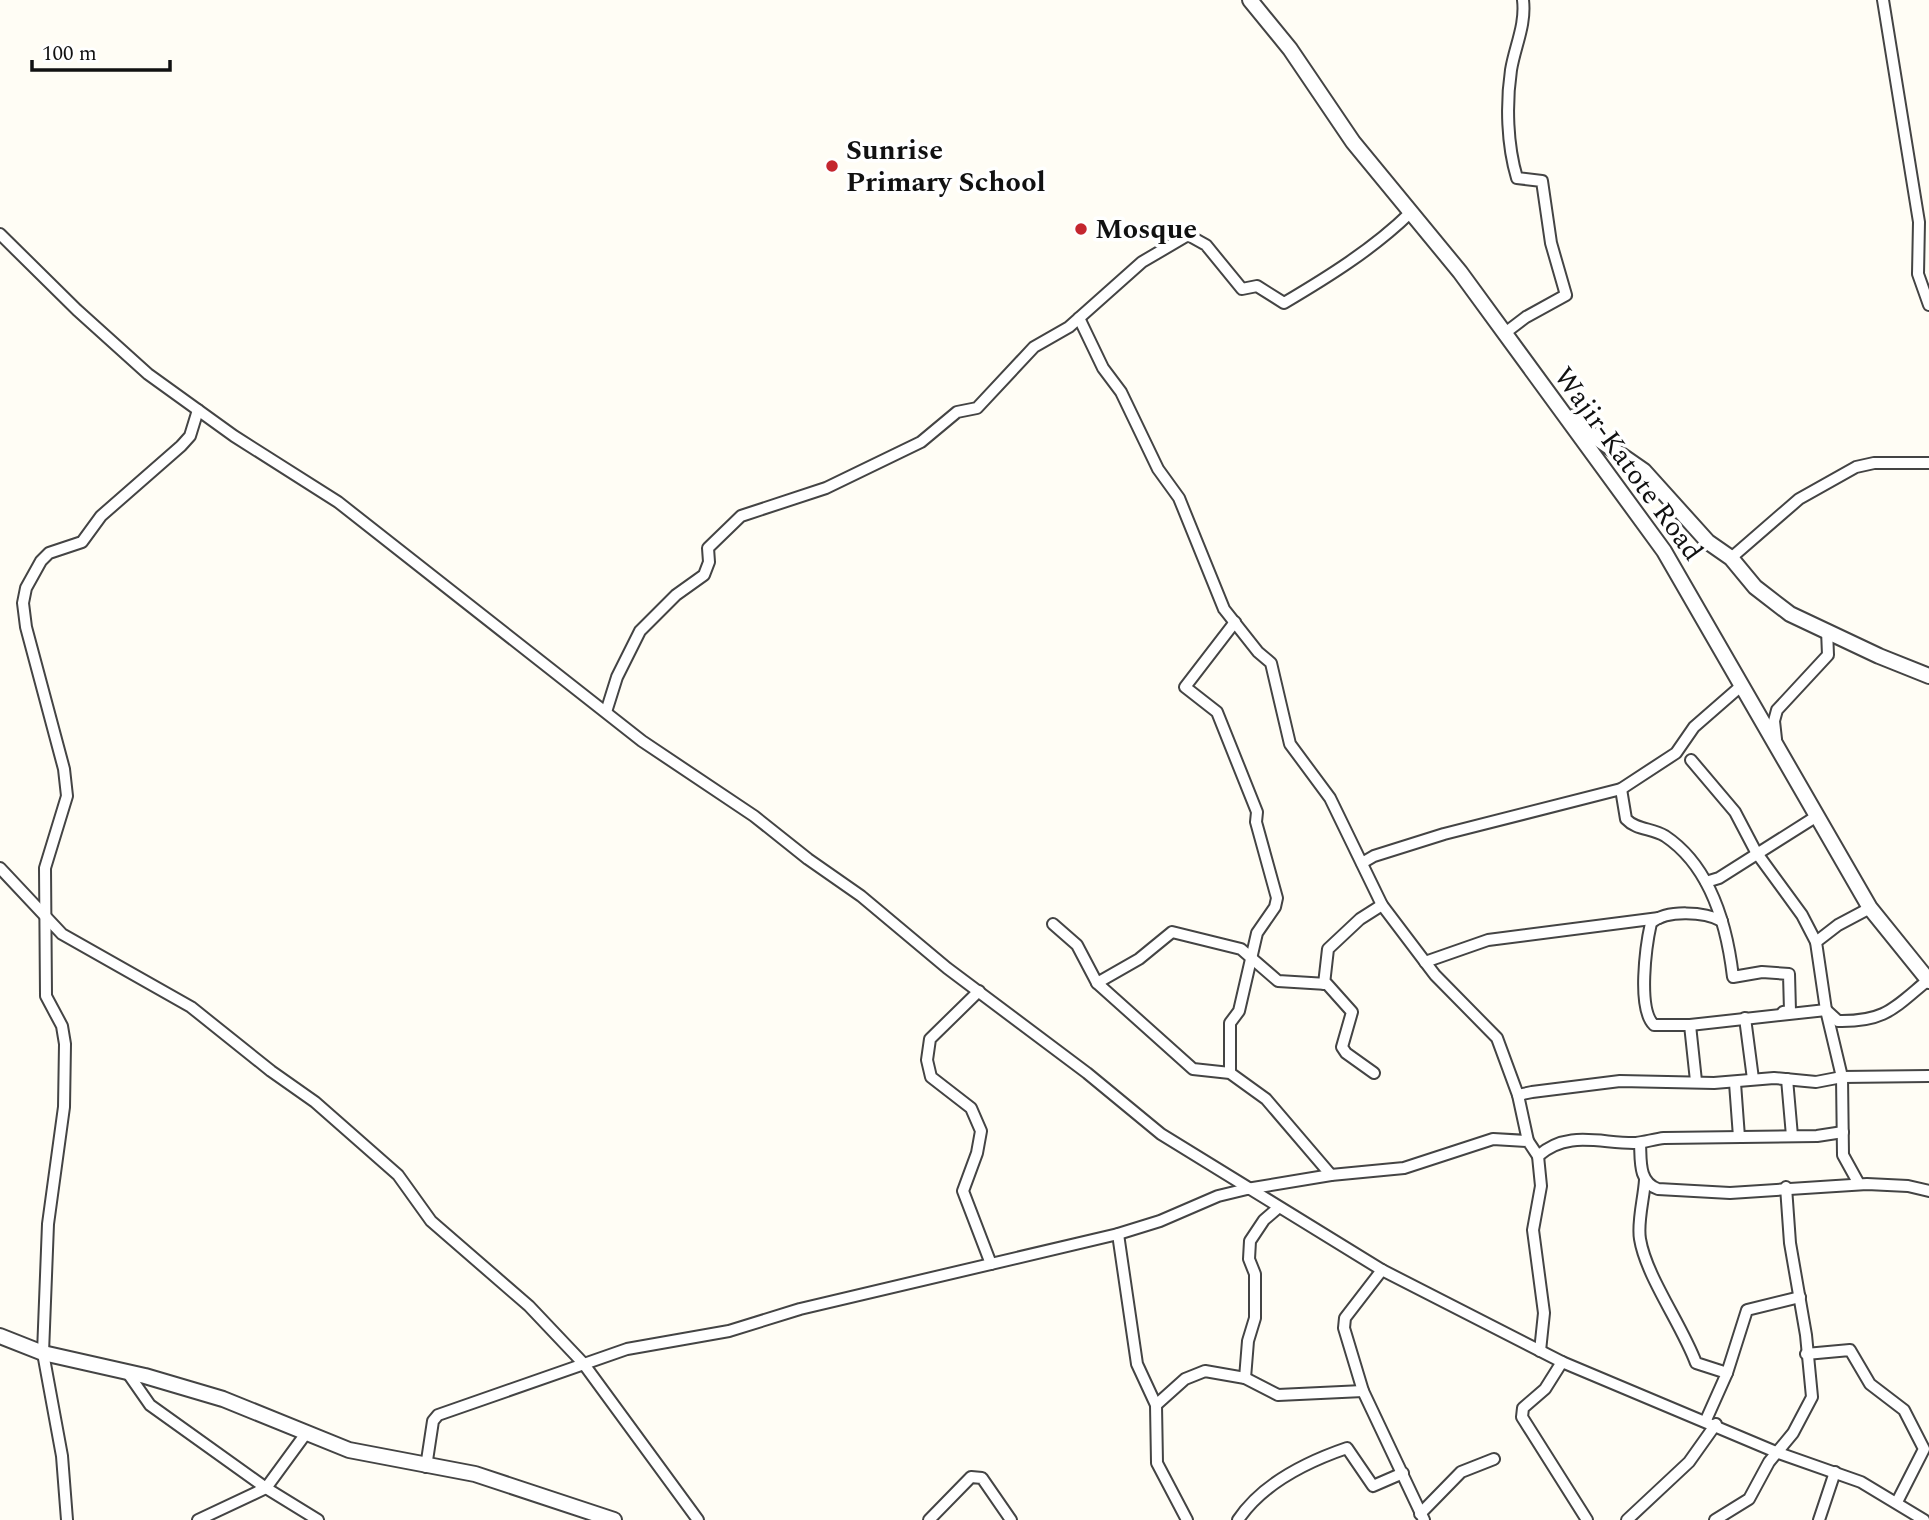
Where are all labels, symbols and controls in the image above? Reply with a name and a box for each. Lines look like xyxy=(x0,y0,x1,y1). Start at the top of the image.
scale bar xyxy=(32,28,170,72)
text: 100 m xyxy=(42,38,97,70)
place label: Sunrise Primary School xyxy=(846,129,1046,204)
marker: Sunrise Primary School xyxy=(824,158,840,174)
place label: Mosque xyxy=(1095,208,1197,251)
marker: Mosque xyxy=(1073,221,1089,237)
street label: Wajir-Katote Road xyxy=(1543,358,1713,570)

